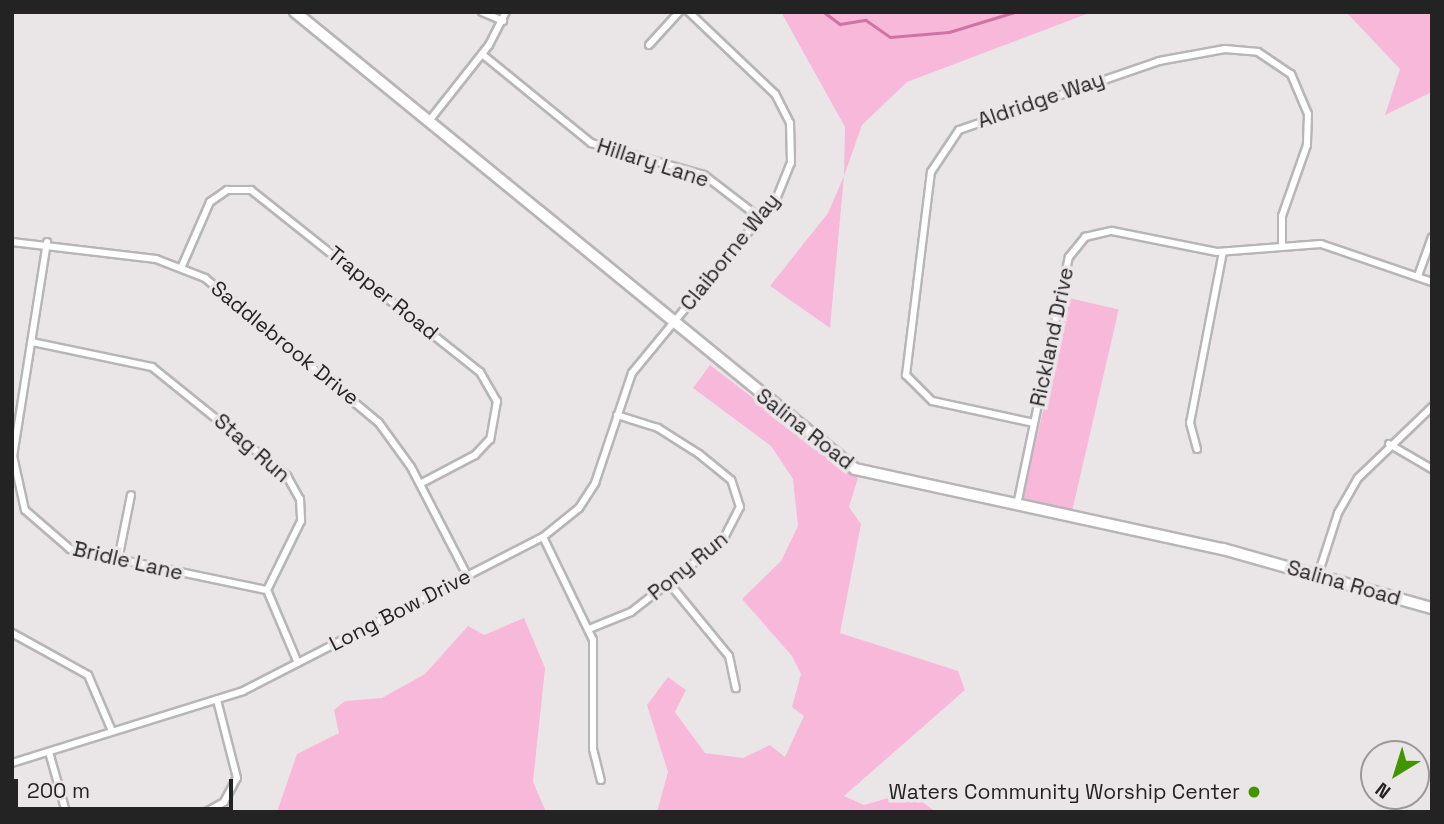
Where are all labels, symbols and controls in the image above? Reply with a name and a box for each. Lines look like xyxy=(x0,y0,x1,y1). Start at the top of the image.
street label: Aldridge Way xyxy=(974,66,1108,134)
street label: Hillary Lane xyxy=(594,133,712,193)
street label: Claiborne Way xyxy=(675,188,785,316)
street label: Trapper Road xyxy=(323,241,443,345)
street label: Rickland Drive xyxy=(1025,265,1079,409)
street label: Saddlebrook Drive xyxy=(206,276,364,410)
street label: Salina Road xyxy=(751,383,859,475)
street label: Stag Run xyxy=(209,408,295,488)
street label: Pony Run xyxy=(643,526,733,606)
street label: Bridle Lane xyxy=(70,536,186,586)
street label: Salina Road xyxy=(1284,555,1404,611)
street label: Long Bow Drive xyxy=(325,564,475,656)
north arrow xyxy=(1360,740,1430,810)
scale bar xyxy=(18,764,236,808)
text: 200 m xyxy=(27,777,90,804)
text: N xyxy=(1370,777,1396,804)
place label: Waters Community Worship Center xyxy=(888,779,1240,805)
marker: Waters Community Worship Center xyxy=(1246,784,1262,800)

